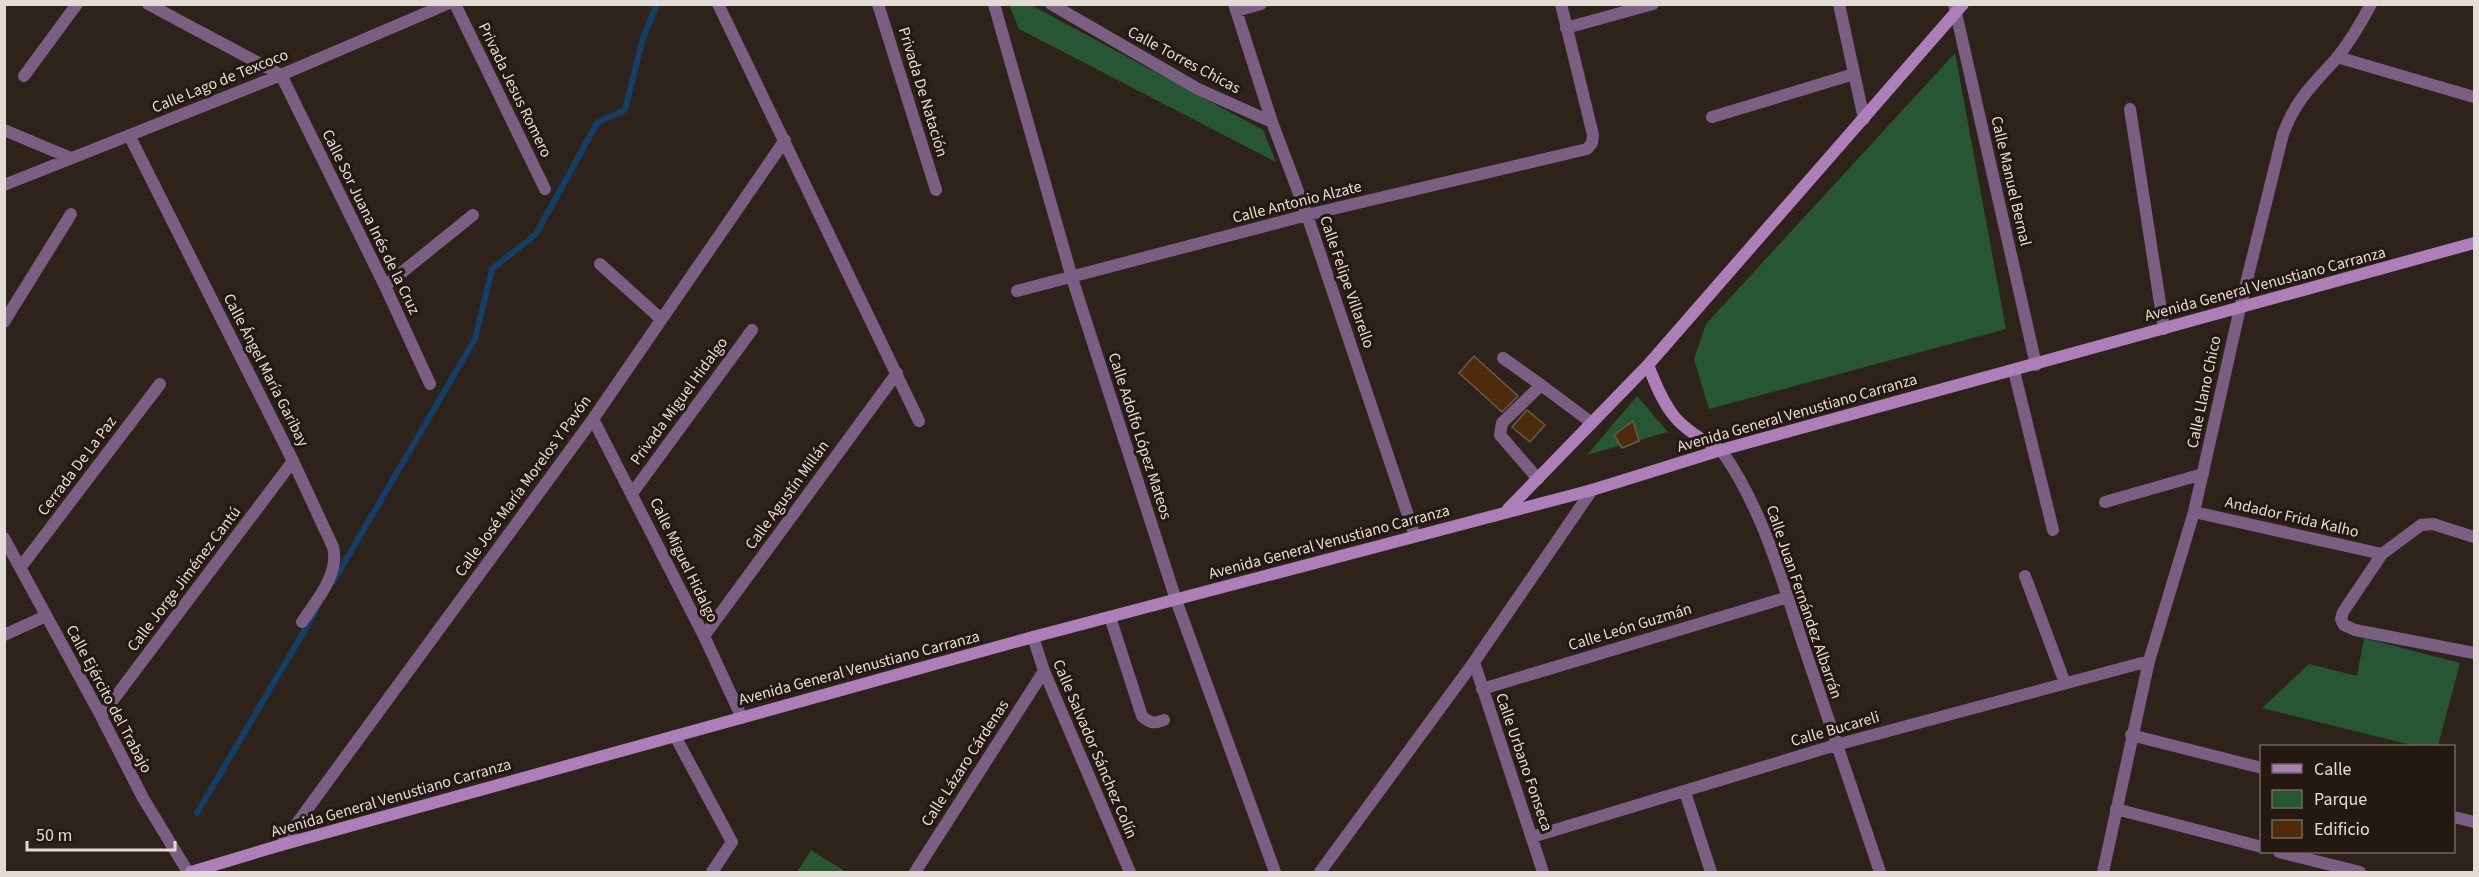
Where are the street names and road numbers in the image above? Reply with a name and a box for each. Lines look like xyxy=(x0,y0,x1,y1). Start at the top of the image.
street label: Privada Jesus Romero xyxy=(473,19,557,161)
street label: Calle Torres Chicas xyxy=(1124,21,1245,99)
street label: Privada De Natación xyxy=(893,24,953,160)
street label: Calle Lago de Texcoco xyxy=(148,44,292,118)
street label: Calle Manuel Bernal xyxy=(1985,114,2037,248)
street label: Calle Sor Juana Inés de la Cruz xyxy=(317,126,426,318)
street label: Calle Antonio Alzate xyxy=(1230,175,1364,229)
street label: Calle Felipe Villarello xyxy=(1314,213,1380,351)
street label: Avenida General Venustiano Carranza xyxy=(2142,241,2388,327)
street label: Calle Ángel María Garibay xyxy=(218,290,314,451)
street label: Privada Miguel Hidalgo xyxy=(625,332,733,470)
street label: Calle Llano Chico xyxy=(2181,334,2227,450)
street label: Calle Adolfo López Mateos xyxy=(1103,350,1177,523)
street label: Avenida General Venustiano Carranza xyxy=(1674,368,1920,458)
street label: Calle José María Morelos Y Pavón xyxy=(450,391,596,581)
street label: Cerrada De La Paz xyxy=(32,412,122,520)
street label: Calle Agustín Millán xyxy=(740,436,834,554)
street label: Andador Frida Kalho xyxy=(2223,491,2361,543)
street label: Calle Miguel Hidalgo xyxy=(644,494,724,626)
street label: Avenida General Venustiano Carranza xyxy=(1206,499,1452,585)
street label: Calle Jorge Jiménez Cantú xyxy=(122,502,246,656)
street label: Calle Juan Fernández Albarrán xyxy=(1760,502,1848,702)
street label: Calle León Guzmán xyxy=(1566,598,1694,656)
street label: Calle Ejército del Trabajo xyxy=(61,621,157,777)
street label: Avenida General Venustiano Carranza xyxy=(736,625,982,711)
street label: Calle Salvador Sánchez Colín xyxy=(1047,656,1143,842)
street label: Calle Urbano Fonseca xyxy=(1490,690,1558,834)
street label: Calle Lázaro Cárdenas xyxy=(916,695,1014,831)
street label: Calle Bucareli xyxy=(1788,706,1882,752)
street label: Avenida General Venustiano Carranza xyxy=(268,753,514,843)

